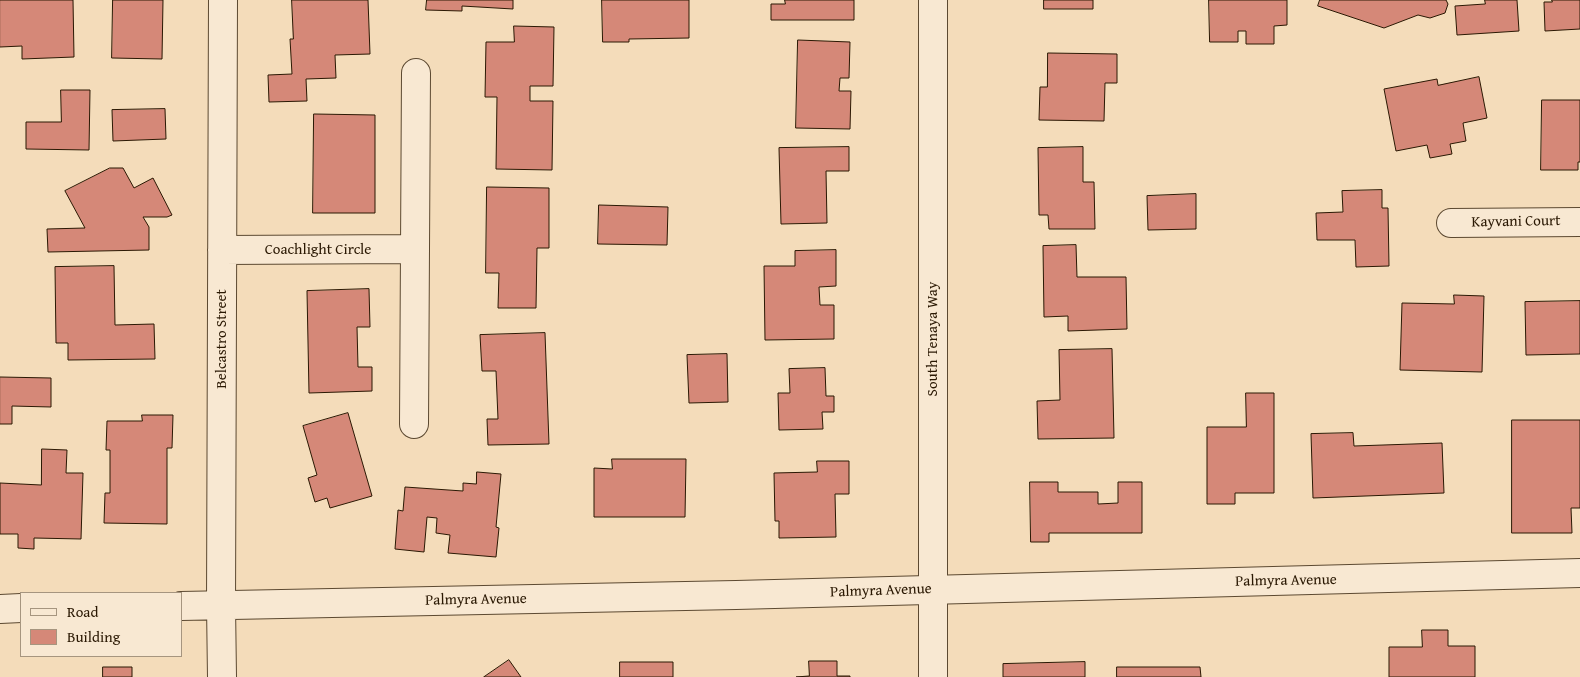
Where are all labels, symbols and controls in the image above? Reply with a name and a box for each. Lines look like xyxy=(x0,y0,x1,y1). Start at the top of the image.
street label: Kayvani Court xyxy=(1471,212,1561,232)
street label: Coachlight Circle xyxy=(265,241,371,259)
street label: South Tenaya Way xyxy=(924,282,942,396)
street label: Belcastro Street xyxy=(213,289,231,389)
street label: Palmyra Avenue xyxy=(1235,571,1337,591)
street label: Palmyra Avenue xyxy=(830,580,932,602)
street label: Palmyra Avenue xyxy=(425,590,527,610)
legend xyxy=(20,592,182,657)
text: Road xyxy=(67,601,98,622)
text: Building xyxy=(67,626,120,647)

